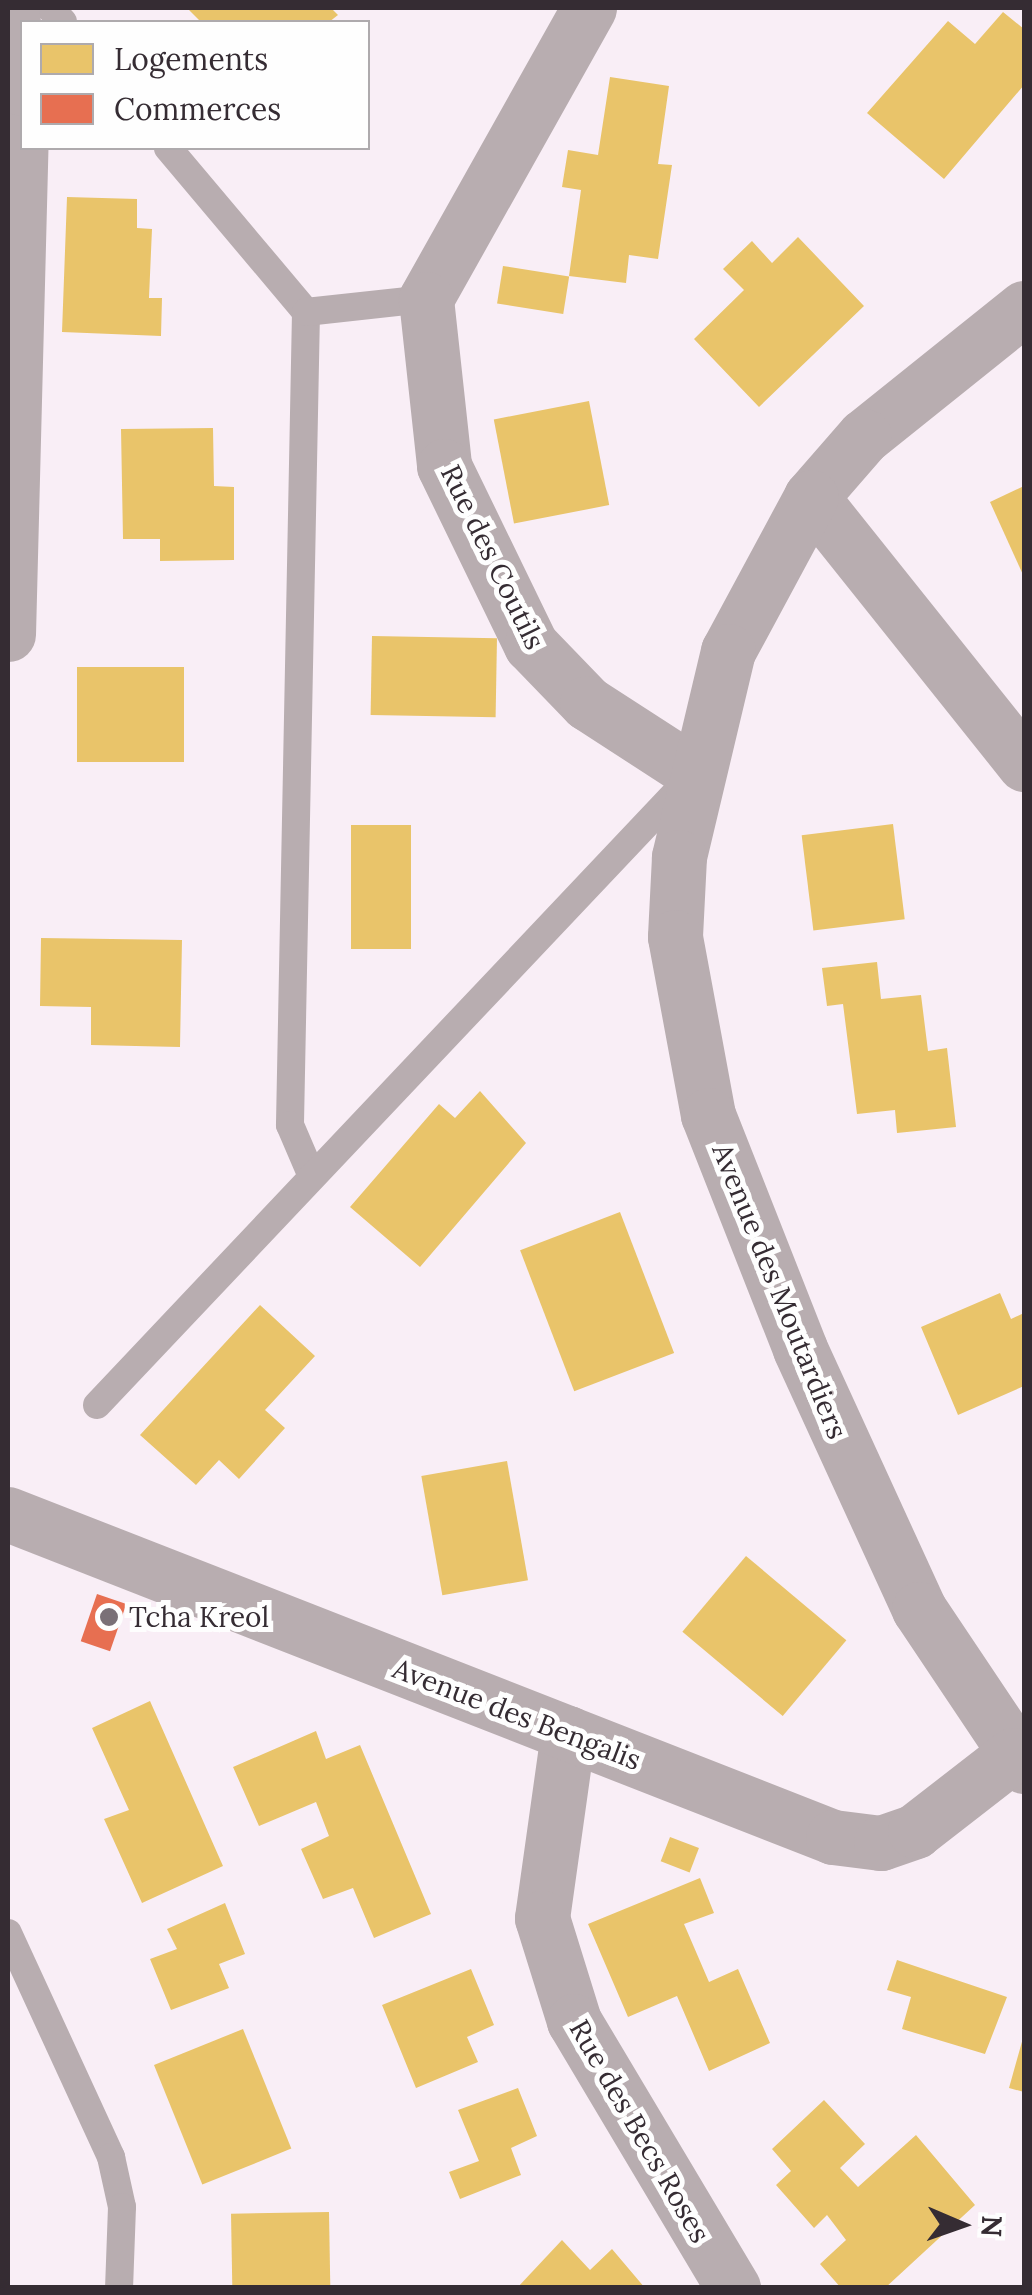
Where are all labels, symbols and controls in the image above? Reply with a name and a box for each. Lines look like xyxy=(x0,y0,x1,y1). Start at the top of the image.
legend xyxy=(20,20,370,150)
text: Logements xyxy=(114,40,268,78)
text: Commerces xyxy=(114,90,281,128)
street label: Rue des Coutils xyxy=(434,459,552,655)
street label: Avenue des Moutardiers xyxy=(705,1139,855,1443)
place label: Tcha Kreol xyxy=(129,1600,269,1634)
marker: Tcha Kreol xyxy=(98,1606,120,1628)
street label: Avenue des Bengalis xyxy=(388,1651,646,1777)
street label: Rue des Becs Roses xyxy=(563,2014,717,2248)
north arrow xyxy=(912,2175,1012,2275)
text: N xyxy=(974,2215,1010,2237)

